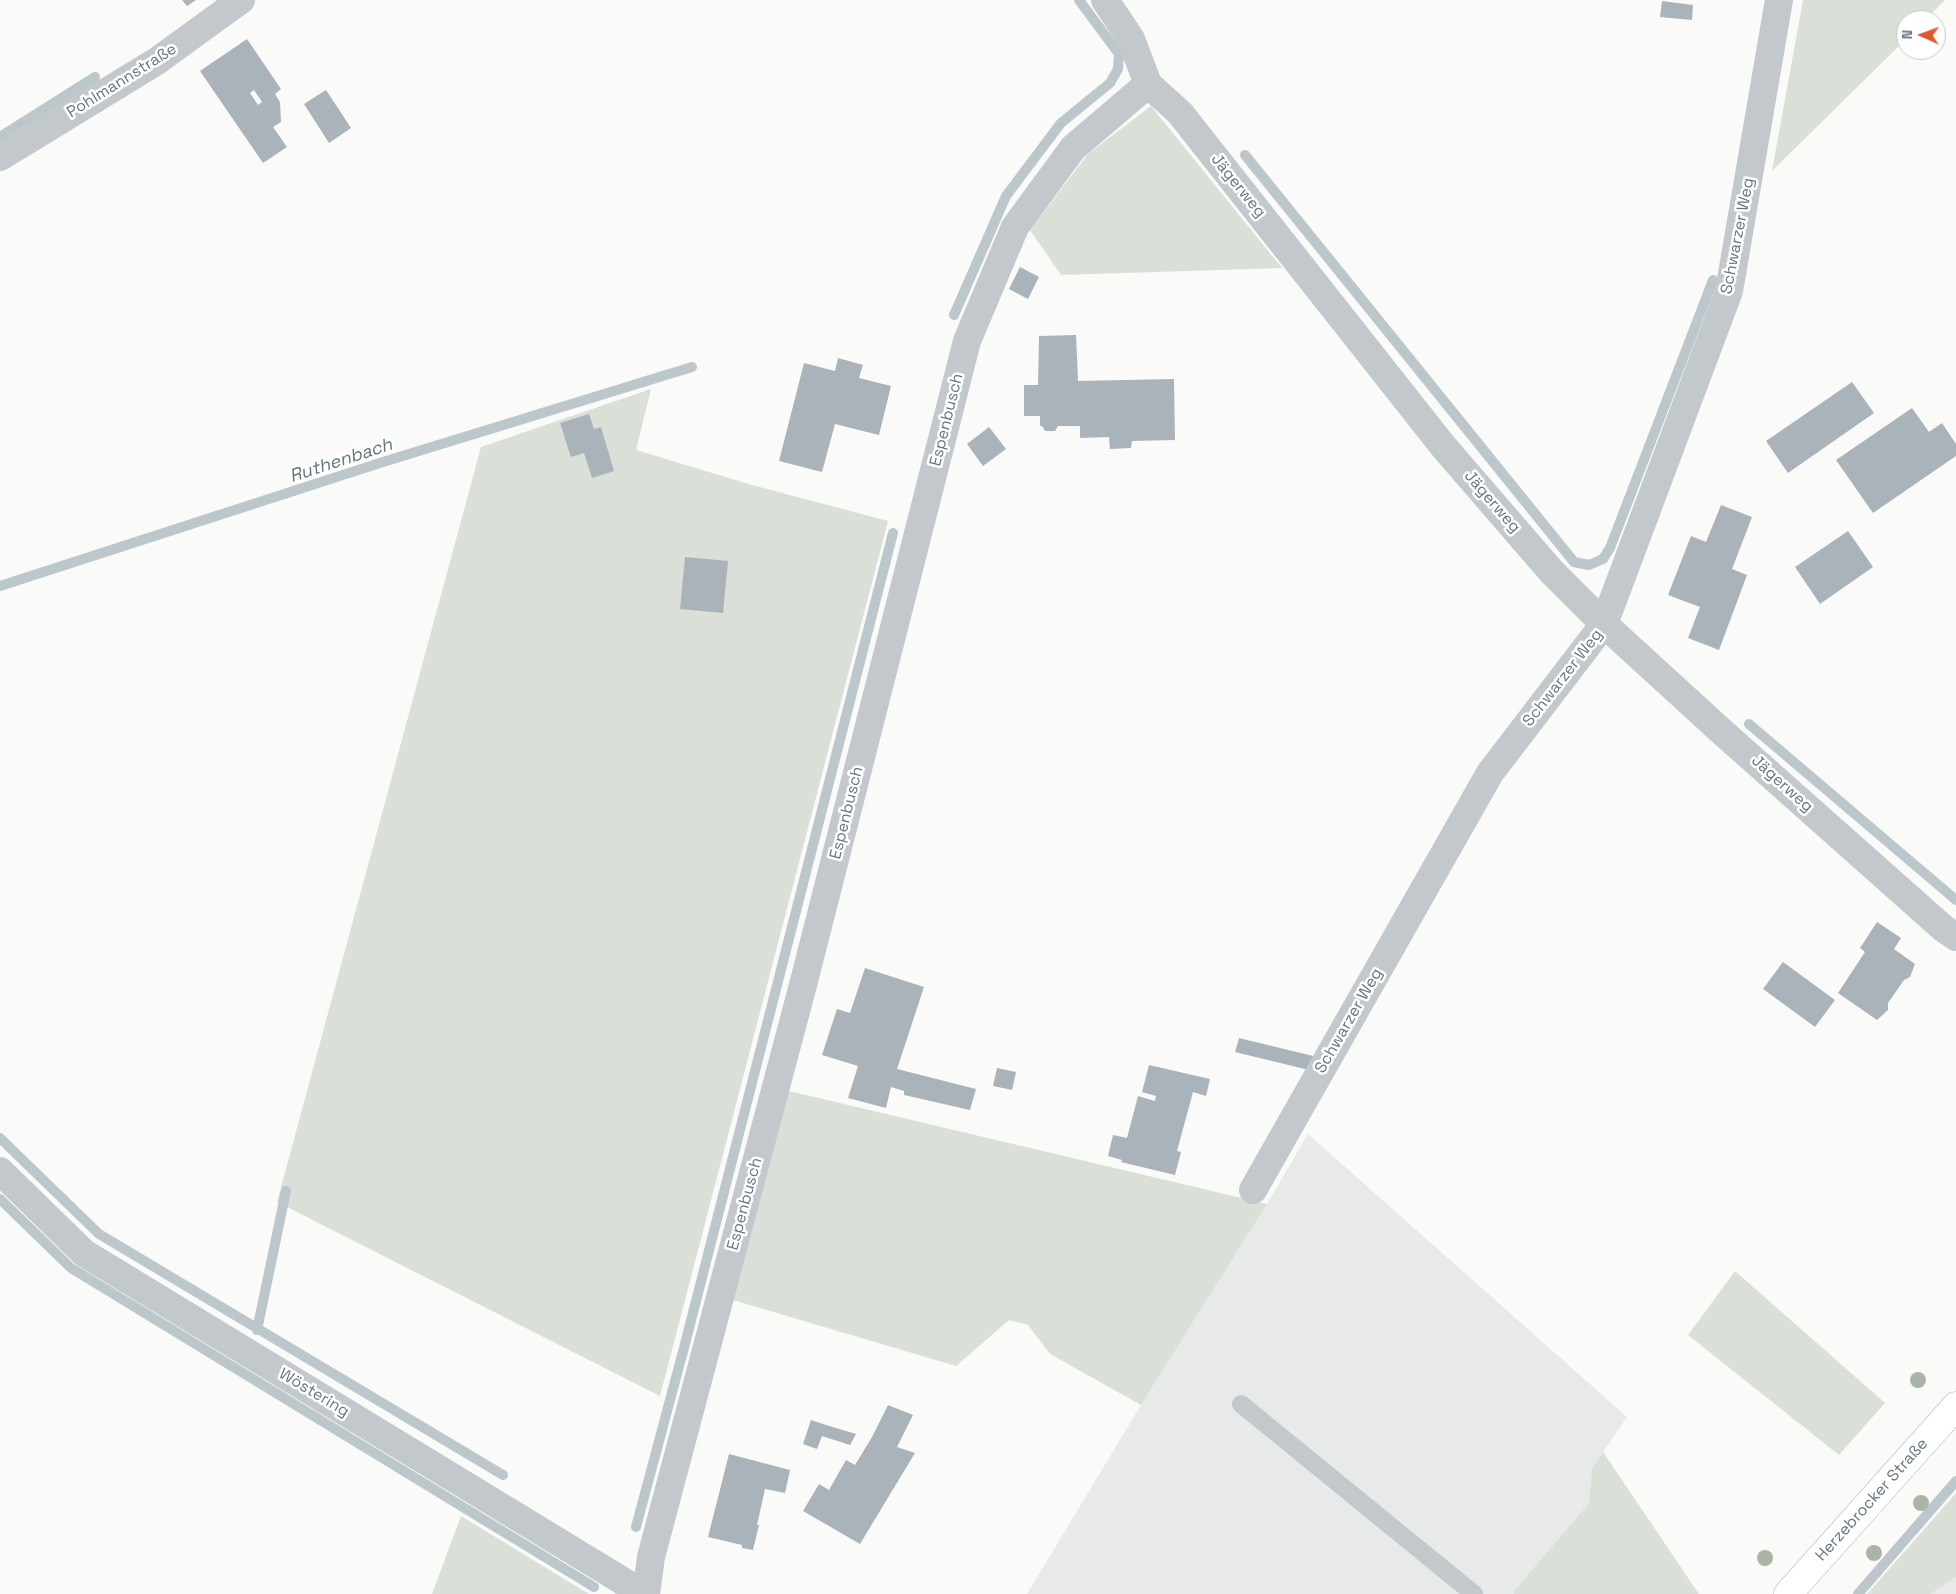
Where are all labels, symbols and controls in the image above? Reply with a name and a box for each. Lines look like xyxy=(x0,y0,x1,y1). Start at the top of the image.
north arrow xyxy=(1896,10,1946,60)
text: N xyxy=(1898,30,1916,40)
street label: Pohlmannstraße xyxy=(64,40,180,122)
street label: Jägerweg xyxy=(1207,150,1269,222)
street label: Schwarzer Weg xyxy=(1717,176,1759,296)
street label: Espenbusch xyxy=(926,372,968,468)
water label: Ruthenbach xyxy=(287,434,395,488)
street label: Jägerweg xyxy=(1460,467,1524,537)
street label: Schwarzer Weg xyxy=(1519,626,1607,730)
street label: Jägerweg xyxy=(1747,751,1817,817)
street label: Espenbusch xyxy=(826,765,868,861)
street label: Schwarzer Weg xyxy=(1311,965,1387,1077)
street label: Espenbusch xyxy=(723,1156,767,1252)
street label: Wöstering xyxy=(275,1365,353,1421)
street label: Herzebrocker Straße xyxy=(1812,1435,1932,1565)

